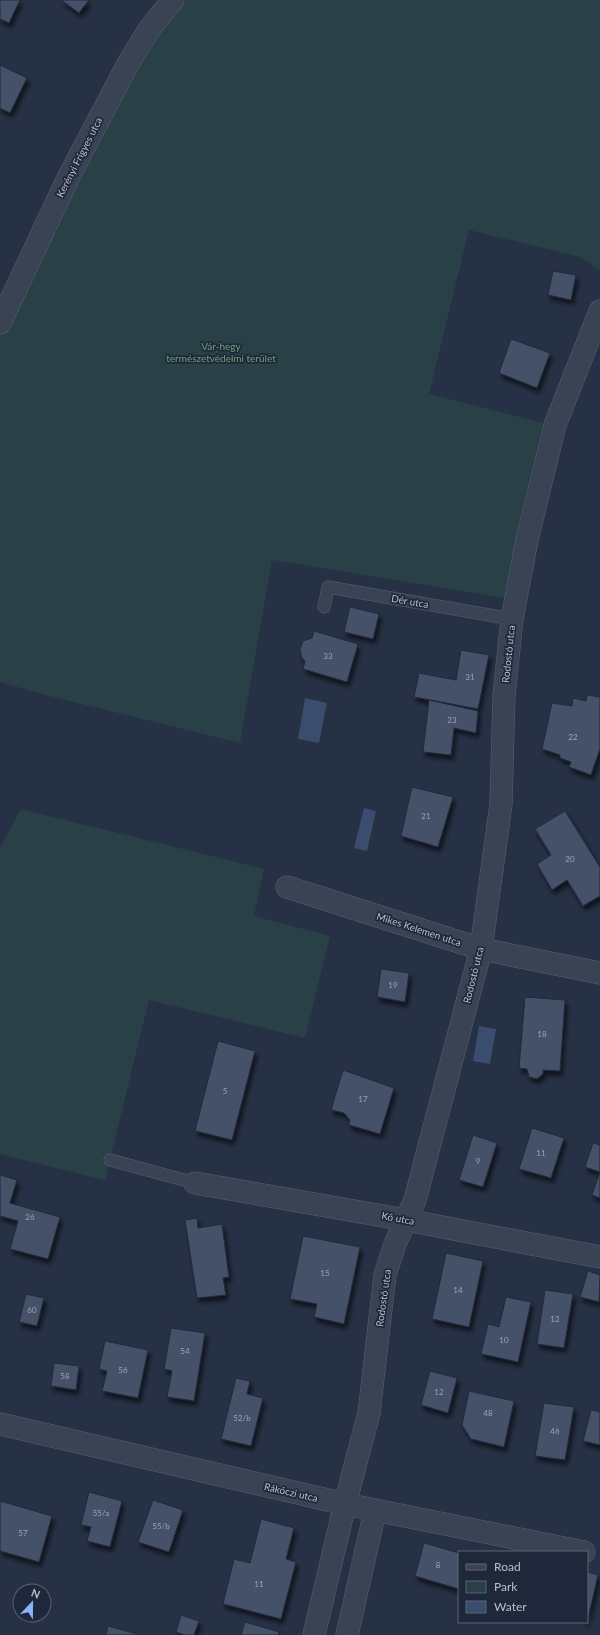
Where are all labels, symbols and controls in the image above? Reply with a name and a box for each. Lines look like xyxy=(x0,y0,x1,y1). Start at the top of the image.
street label: Kerényi Frigyes utca xyxy=(54,115,104,199)
park label: Vár-hegy természetvédelmi terület xyxy=(166,340,276,364)
street label: Dér utca xyxy=(390,592,430,610)
street label: Rodostó utca xyxy=(499,625,517,683)
house number: 33 xyxy=(323,651,333,661)
house number: 31 xyxy=(465,672,475,682)
house number: 23 xyxy=(447,715,457,725)
house number: 22 xyxy=(568,732,578,742)
house number: 21 xyxy=(421,811,431,821)
house number: 20 xyxy=(565,854,575,864)
street label: Mikes Kelemen utca xyxy=(375,910,463,948)
street label: Rodostó utca xyxy=(460,945,486,1005)
house number: 19 xyxy=(388,980,398,990)
house number: 18 xyxy=(537,1029,547,1039)
house number: 5 xyxy=(223,1086,228,1096)
house number: 17 xyxy=(358,1094,368,1104)
house number: 11 xyxy=(536,1148,546,1158)
house number: 9 xyxy=(476,1156,481,1166)
street label: Kő utca xyxy=(381,1209,415,1227)
house number: 26 xyxy=(25,1212,35,1222)
house number: 15 xyxy=(320,1268,330,1278)
street label: Rodostó utca xyxy=(373,1268,393,1327)
house number: 14 xyxy=(453,1285,463,1295)
house number: 60 xyxy=(27,1305,37,1315)
house number: 12 xyxy=(550,1314,560,1324)
house number: 10 xyxy=(499,1335,509,1345)
house number: 54 xyxy=(180,1346,190,1356)
house number: 56 xyxy=(118,1365,128,1375)
house number: 58 xyxy=(60,1371,70,1381)
house number: 12 xyxy=(434,1387,444,1397)
house number: 48 xyxy=(483,1408,493,1418)
house number: 52/b xyxy=(233,1413,251,1423)
house number: 46 xyxy=(550,1426,560,1436)
street label: Rákóczi utca xyxy=(263,1480,319,1504)
house number: 55/a xyxy=(93,1508,109,1518)
house number: 55/b xyxy=(152,1521,170,1531)
house number: 57 xyxy=(18,1528,28,1538)
legend xyxy=(458,1551,588,1623)
text: Road xyxy=(494,1559,521,1574)
house number: 8 xyxy=(436,1560,441,1570)
house number: 11 xyxy=(254,1579,264,1589)
text: Park xyxy=(494,1579,518,1594)
north arrow xyxy=(12,1583,52,1623)
text: N xyxy=(30,1586,42,1601)
text: Water xyxy=(494,1599,527,1614)

